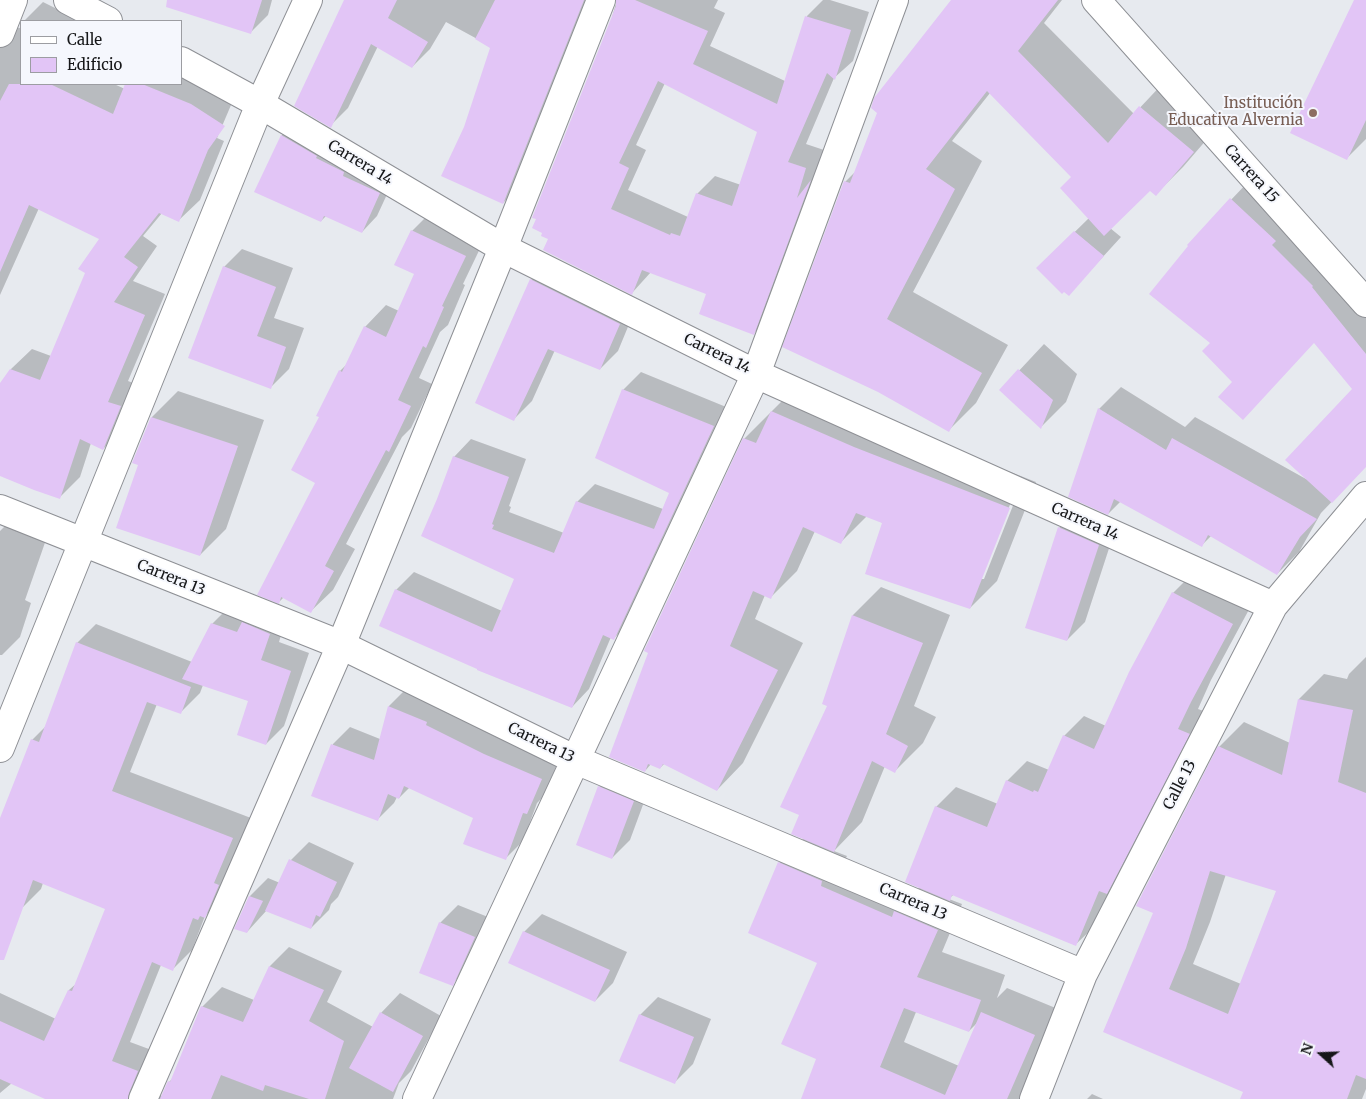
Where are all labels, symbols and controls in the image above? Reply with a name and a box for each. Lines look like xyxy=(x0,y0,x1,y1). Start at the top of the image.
legend xyxy=(20,20,182,85)
text: Calle xyxy=(67,30,102,49)
text: Edificio xyxy=(67,55,122,74)
place label: Institución Educativa Alvernia xyxy=(1168,95,1303,130)
marker: Institución Educativa Alvernia xyxy=(1307,107,1319,119)
street label: Carrera 14 xyxy=(324,137,396,189)
street label: Carrera 15 xyxy=(1220,141,1282,207)
street label: Carrera 14 xyxy=(681,330,753,378)
street label: Carrera 14 xyxy=(1048,499,1122,545)
street label: Carrera 13 xyxy=(134,556,208,600)
street label: Carrera 13 xyxy=(505,719,577,767)
street label: Calle 13 xyxy=(1160,757,1200,813)
street label: Carrera 13 xyxy=(876,880,950,924)
north arrow xyxy=(1296,1029,1346,1079)
text: N xyxy=(1297,1041,1317,1057)

